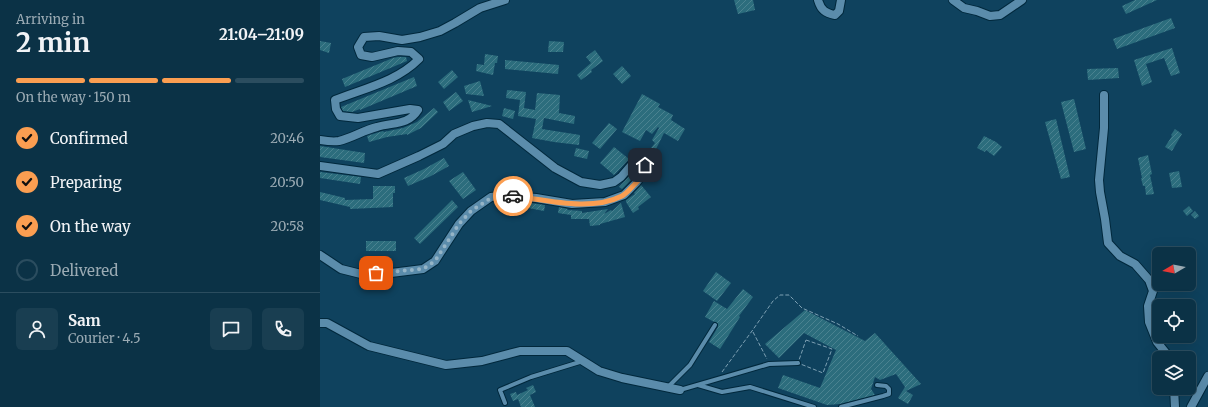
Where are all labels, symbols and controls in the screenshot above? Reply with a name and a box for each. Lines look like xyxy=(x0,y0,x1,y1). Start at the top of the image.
text: Arriving in xyxy=(16,11,85,28)
text: 21:04–21:09 xyxy=(219,25,304,44)
text: 2 min xyxy=(16,26,90,59)
text: On the way · 150 m xyxy=(16,89,131,106)
icon: check xyxy=(16,127,38,149)
text: Confirmed xyxy=(50,129,128,148)
text: 20:46 xyxy=(270,130,304,147)
pin xyxy=(628,148,662,182)
icon: home xyxy=(634,154,656,176)
icon: check xyxy=(16,171,38,193)
text: Preparing xyxy=(50,173,122,192)
text: 20:50 xyxy=(270,174,304,191)
courier xyxy=(493,176,533,216)
icon: car xyxy=(502,185,524,207)
icon: check xyxy=(16,215,38,237)
text: On the way xyxy=(50,217,131,236)
text: 20:58 xyxy=(270,218,304,235)
north arrow xyxy=(1152,247,1196,291)
map controls xyxy=(1152,247,1196,395)
pin xyxy=(359,256,393,290)
text: Delivered xyxy=(50,261,118,280)
icon: bag xyxy=(365,262,387,284)
button: locate xyxy=(1152,299,1196,343)
button: person xyxy=(16,308,58,350)
button: chat xyxy=(210,308,252,350)
button: phone xyxy=(262,308,304,350)
text: Sam xyxy=(68,311,101,330)
text: Courier · 4.5 xyxy=(68,330,141,347)
button: layers xyxy=(1152,351,1196,395)

